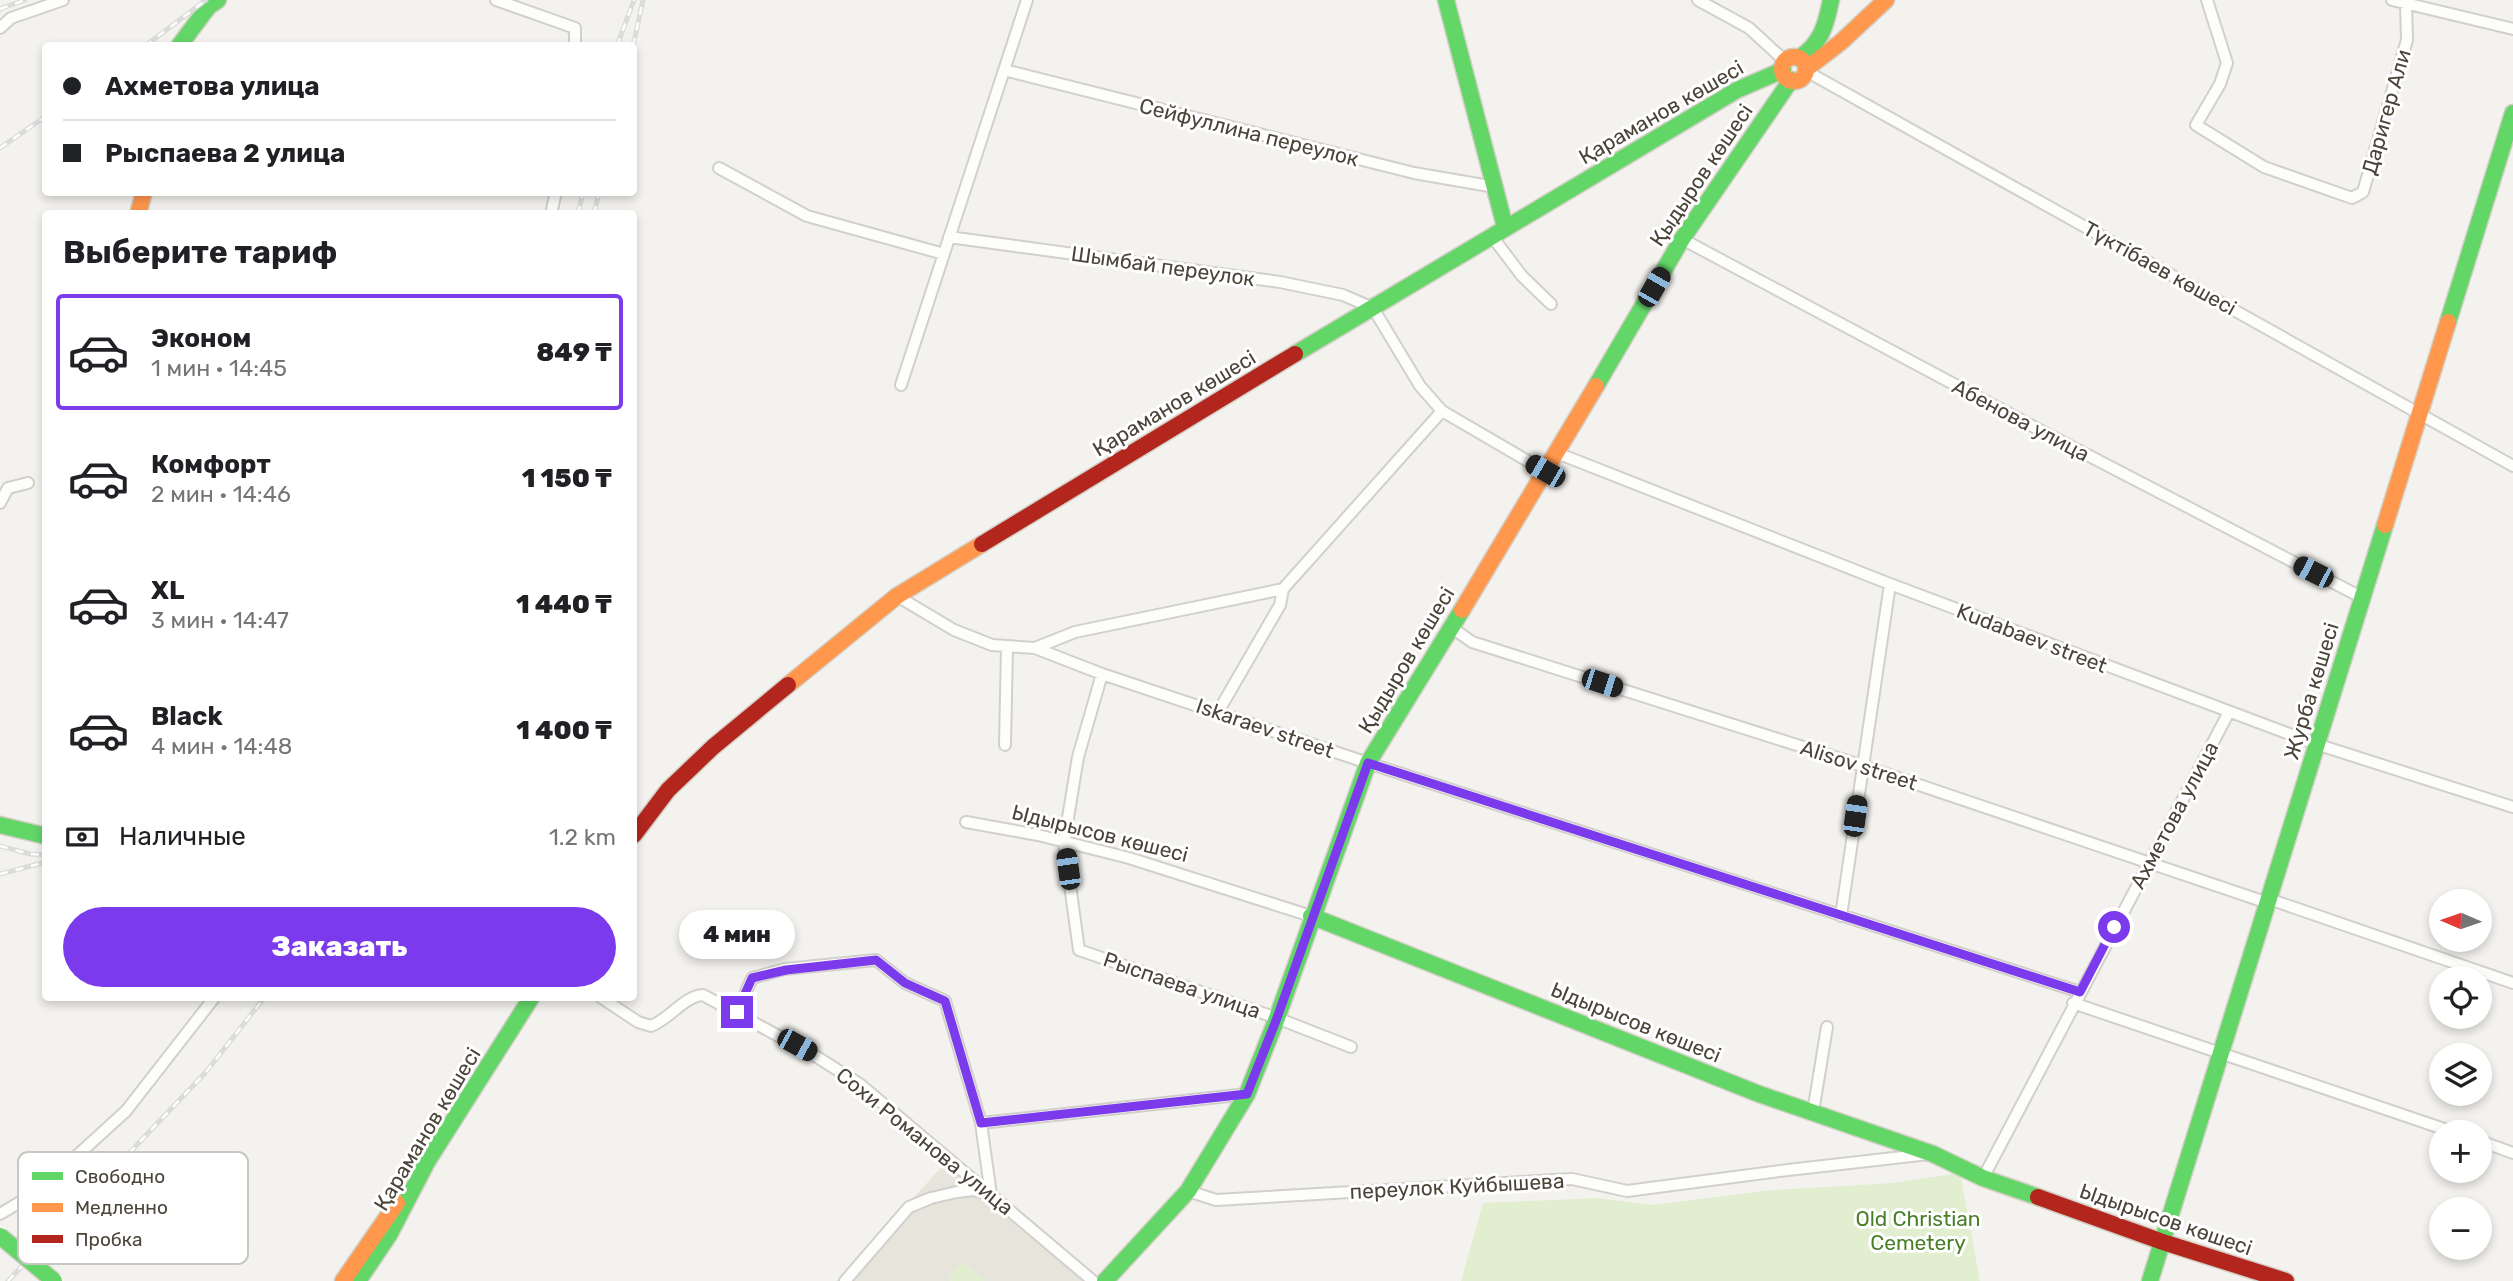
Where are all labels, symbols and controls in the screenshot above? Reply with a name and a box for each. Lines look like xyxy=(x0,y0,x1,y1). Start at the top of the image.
street label: Даригер Али xyxy=(2356,47,2416,177)
street label: Қараманов көшесі xyxy=(1574,55,1748,169)
text: Ахметова улица xyxy=(105,71,320,102)
street label: Сейфуллина переулок xyxy=(1137,93,1361,171)
street label: Қыдыров көшесі xyxy=(1644,99,1758,251)
text: Рыспаева 2 улица xyxy=(105,138,345,169)
street label: Түктібаев көшесі xyxy=(2079,216,2241,320)
text: Выберите тариф xyxy=(63,233,337,271)
street label: Шымбай переулок xyxy=(1069,241,1257,291)
car xyxy=(1635,264,1674,310)
icon: car xyxy=(67,321,130,384)
text: Эконом xyxy=(151,323,251,354)
text: 849 ₸ xyxy=(536,337,612,368)
street label: Қараманов көшесі xyxy=(1088,344,1260,462)
text: 1 мин · 14:45 xyxy=(151,354,287,382)
street label: Абенова улица xyxy=(1948,373,2094,467)
icon: car xyxy=(67,447,130,510)
text: Комфорт xyxy=(151,449,271,480)
car xyxy=(1522,451,1569,491)
text: 1 150 ₸ xyxy=(522,463,612,494)
text: 2 мин · 14:46 xyxy=(151,480,291,508)
car xyxy=(2290,553,2337,591)
icon: car xyxy=(67,573,130,636)
text: XL xyxy=(151,575,184,606)
street label: Қыдыров көшесі xyxy=(1352,582,1460,738)
text: 1 440 ₸ xyxy=(516,589,612,620)
street label: Kudabaev street xyxy=(1953,598,2111,678)
text: 3 мин · 14:47 xyxy=(151,606,289,634)
street label: Журба көшесі xyxy=(2278,619,2344,763)
car xyxy=(1579,667,1626,699)
street label: Iskaraev street xyxy=(1193,693,1337,763)
icon: car xyxy=(67,699,130,762)
text: Black xyxy=(151,701,223,732)
text: 1 400 ₸ xyxy=(516,715,612,746)
text: 4 мин · 14:48 xyxy=(151,732,292,760)
street label: Alisov street xyxy=(1798,734,1920,796)
street label: Ахметова улица xyxy=(2125,737,2223,893)
car xyxy=(1842,794,1869,838)
street label: Ыдырысов көшесі xyxy=(1009,799,1191,867)
icon: cash xyxy=(63,818,101,856)
text: Наличные xyxy=(119,821,246,852)
text: 1.2 km xyxy=(549,823,616,851)
car xyxy=(1055,847,1082,891)
north arrow xyxy=(2429,889,2492,952)
map controls xyxy=(2429,889,2492,1260)
button: Заказать xyxy=(63,907,616,987)
callout: 4 мин xyxy=(679,911,795,960)
route start xyxy=(2098,911,2130,943)
text: 4 мин xyxy=(703,920,771,948)
street label: Рыспаева улица xyxy=(1100,946,1264,1024)
button: locate xyxy=(2429,966,2492,1029)
street label: Ыдырысов көшесі xyxy=(1547,977,1725,1067)
route end xyxy=(721,996,753,1028)
car xyxy=(774,1026,821,1064)
street label: Қараманов көшесі xyxy=(368,1043,486,1215)
button: layers xyxy=(2429,1043,2492,1106)
street label: Сохи Романова улица xyxy=(831,1062,1019,1220)
button: + xyxy=(2429,1120,2492,1183)
legend xyxy=(18,1152,248,1264)
text: Свободно xyxy=(75,1165,165,1188)
street label: переулок Куйбышева xyxy=(1349,1168,1565,1204)
street label: Ыдырысов көшесі xyxy=(2076,1178,2256,1260)
text: Медленно xyxy=(75,1196,168,1219)
button: − xyxy=(2429,1197,2492,1260)
park label: Old Christian Cemetery xyxy=(1855,1206,1981,1255)
text: Пробка xyxy=(75,1228,143,1251)

